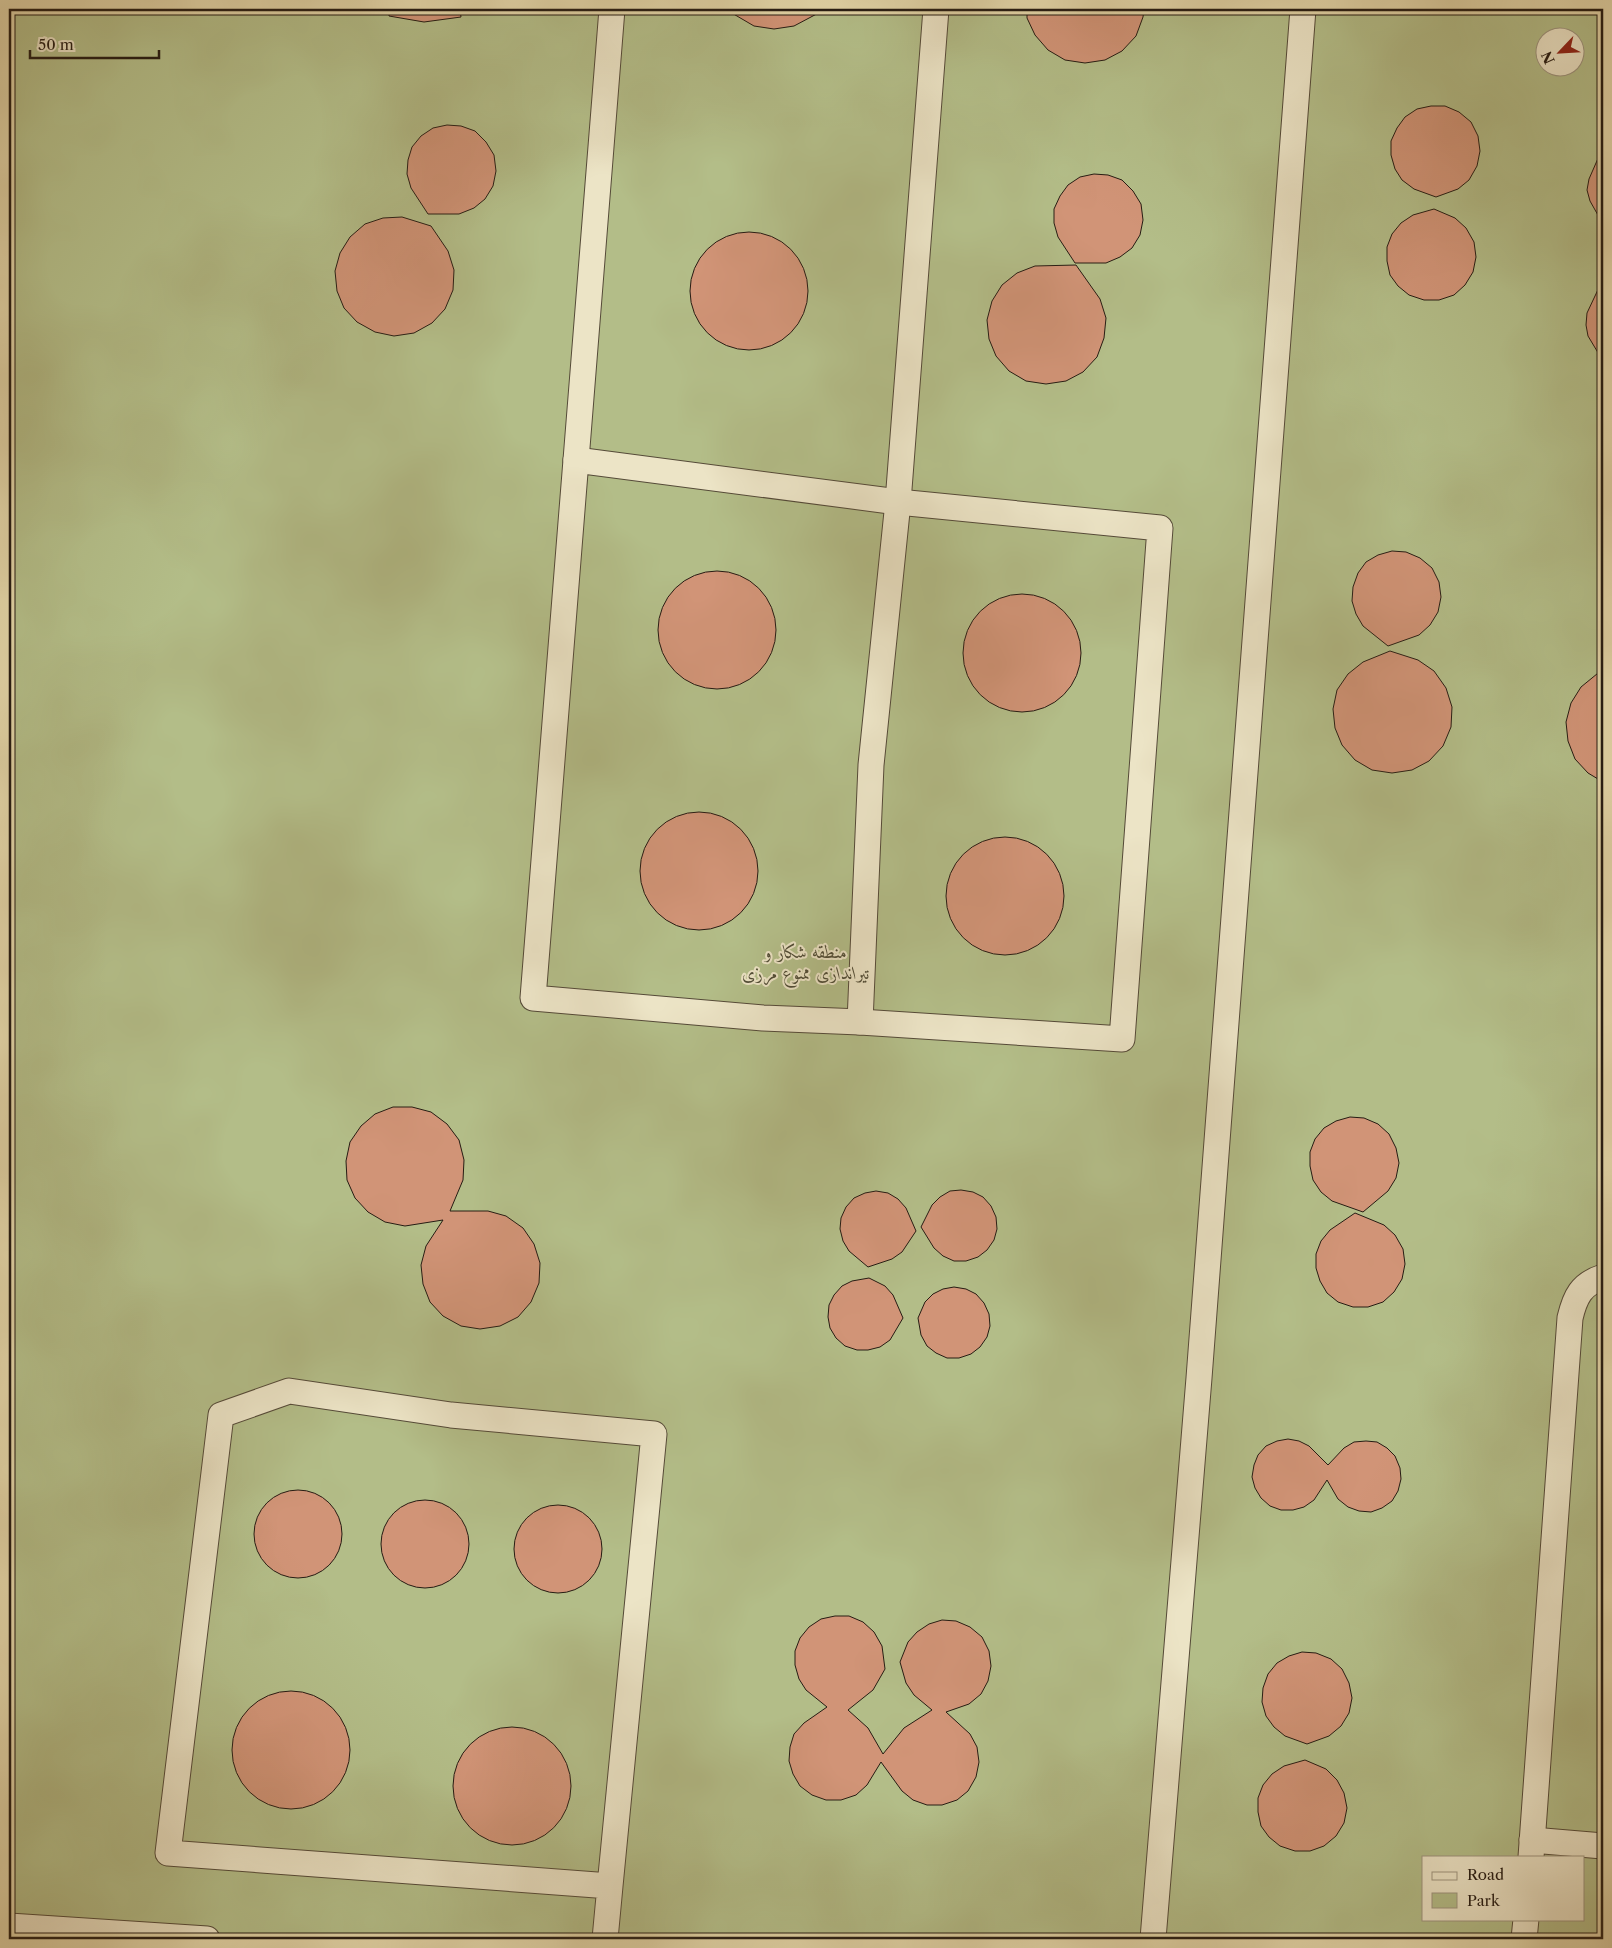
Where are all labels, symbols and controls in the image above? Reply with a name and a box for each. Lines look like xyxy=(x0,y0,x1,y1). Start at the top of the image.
scale bar xyxy=(30,28,159,60)
north arrow xyxy=(1534,28,1584,78)
text: 50 m xyxy=(38,35,74,54)
text: N xyxy=(1537,48,1559,67)
park label: منطقه شکار و تیراندازی ممنوع مرزی xyxy=(742,941,870,988)
legend xyxy=(1422,1856,1584,1920)
text: Road xyxy=(1467,1865,1504,1884)
text: Park xyxy=(1467,1891,1501,1910)

